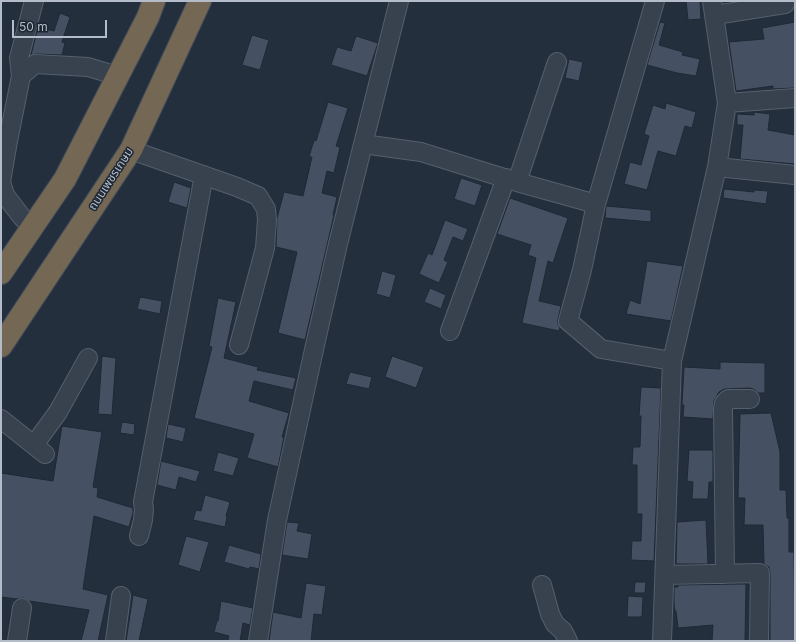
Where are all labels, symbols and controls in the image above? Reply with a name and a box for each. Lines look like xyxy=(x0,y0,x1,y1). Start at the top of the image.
scale bar xyxy=(14,12,109,38)
text: 50 m xyxy=(19,19,48,34)
street label: ถนนเพชรเกษม xyxy=(85,145,137,213)

